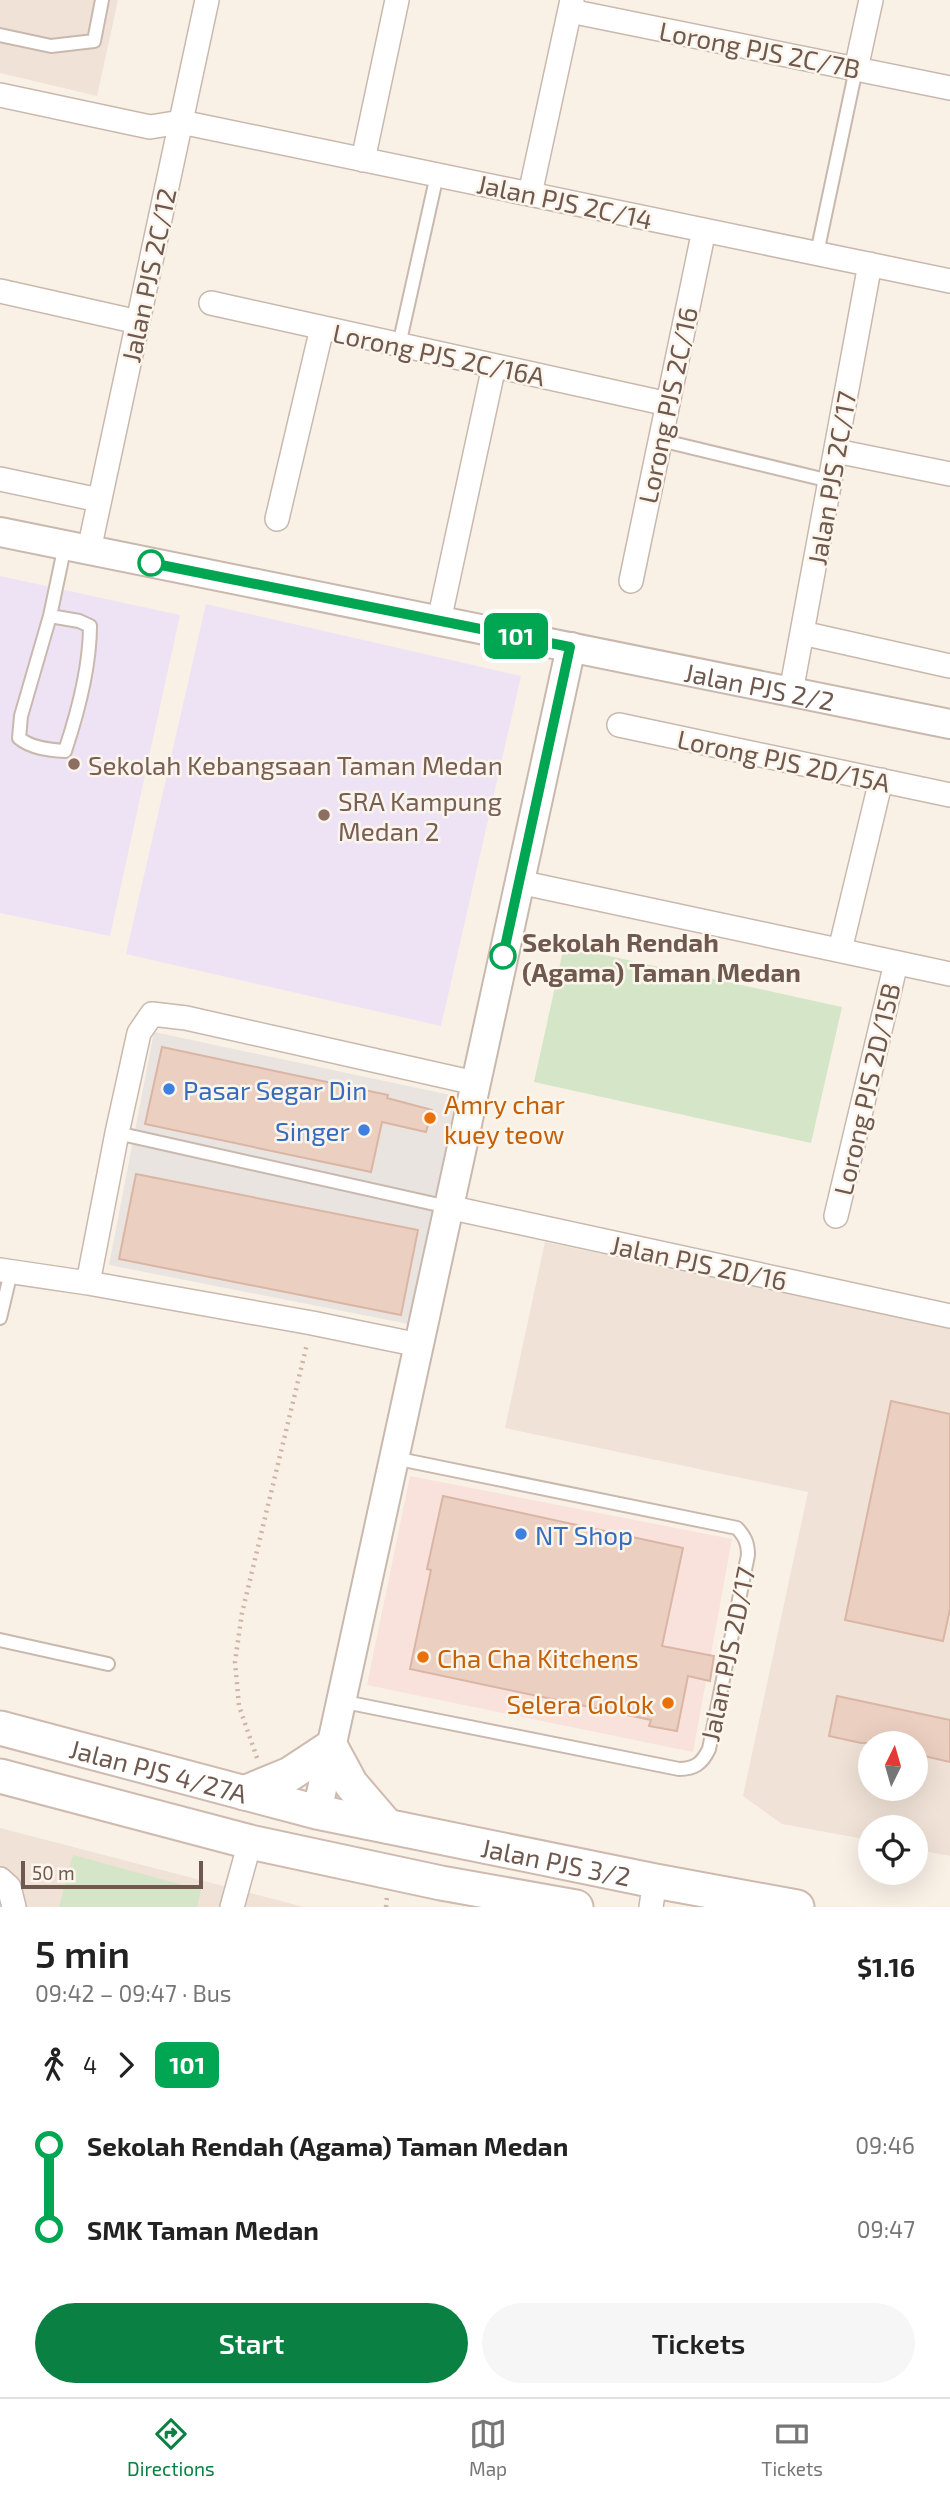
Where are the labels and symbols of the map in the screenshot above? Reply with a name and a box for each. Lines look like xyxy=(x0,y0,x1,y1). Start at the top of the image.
street label: Lorong PJS 2C/7B xyxy=(657,14,863,84)
street label: Jalan PJS 2C/14 xyxy=(474,167,656,235)
street label: Jalan PJS 2C/12 xyxy=(114,185,182,365)
street label: Lorong PJS 2C/16 xyxy=(631,304,703,506)
street label: Lorong PJS 2C/16A xyxy=(330,316,548,392)
street label: Jalan PJS 2C/17 xyxy=(800,389,862,567)
unlabelled marker xyxy=(138,550,164,576)
line badge: 101 xyxy=(476,613,556,659)
street label: Jalan PJS 2/2 xyxy=(682,655,837,716)
street label: Lorong PJS 2D/15A xyxy=(675,722,893,798)
place label: Sekolah Kebangsaan Taman Medan xyxy=(88,749,503,780)
marker: Sekolah Kebangsaan Taman Medan xyxy=(66,756,82,772)
place label: SRA Kampung Medan 2 xyxy=(338,785,502,846)
marker: SRA Kampung Medan 2 xyxy=(316,807,332,823)
place label: Sekolah Rendah (Agama) Taman Medan xyxy=(522,926,801,987)
marker: Sekolah Rendah (Agama) Taman Medan xyxy=(490,943,516,969)
street label: Lorong PJS 2D/15B xyxy=(827,980,905,1198)
place label: Pasar Segar Din xyxy=(183,1074,367,1105)
marker: Pasar Segar Din xyxy=(161,1081,177,1097)
place label: Amry char kuey teow xyxy=(444,1088,565,1149)
marker: Amry char kuey teow xyxy=(422,1110,438,1126)
place label: Singer xyxy=(275,1115,350,1146)
marker: Singer xyxy=(356,1122,372,1138)
street label: Jalan PJS 2D/16 xyxy=(608,1228,790,1296)
place label: NT Shop xyxy=(535,1519,633,1550)
marker: NT Shop xyxy=(513,1526,529,1542)
street label: Jalan PJS 2D/17 xyxy=(693,1564,761,1744)
place label: Cha Cha Kitchens xyxy=(437,1642,639,1673)
marker: Cha Cha Kitchens xyxy=(415,1649,431,1665)
place label: Selera Golok xyxy=(506,1688,654,1719)
marker: Selera Golok xyxy=(660,1695,676,1711)
north arrow xyxy=(858,1731,928,1801)
street label: Jalan PJS 4/27A xyxy=(66,1732,251,1808)
street label: Jalan PJS 3/2 xyxy=(479,1830,634,1891)
scale bar xyxy=(21,1858,203,1890)

